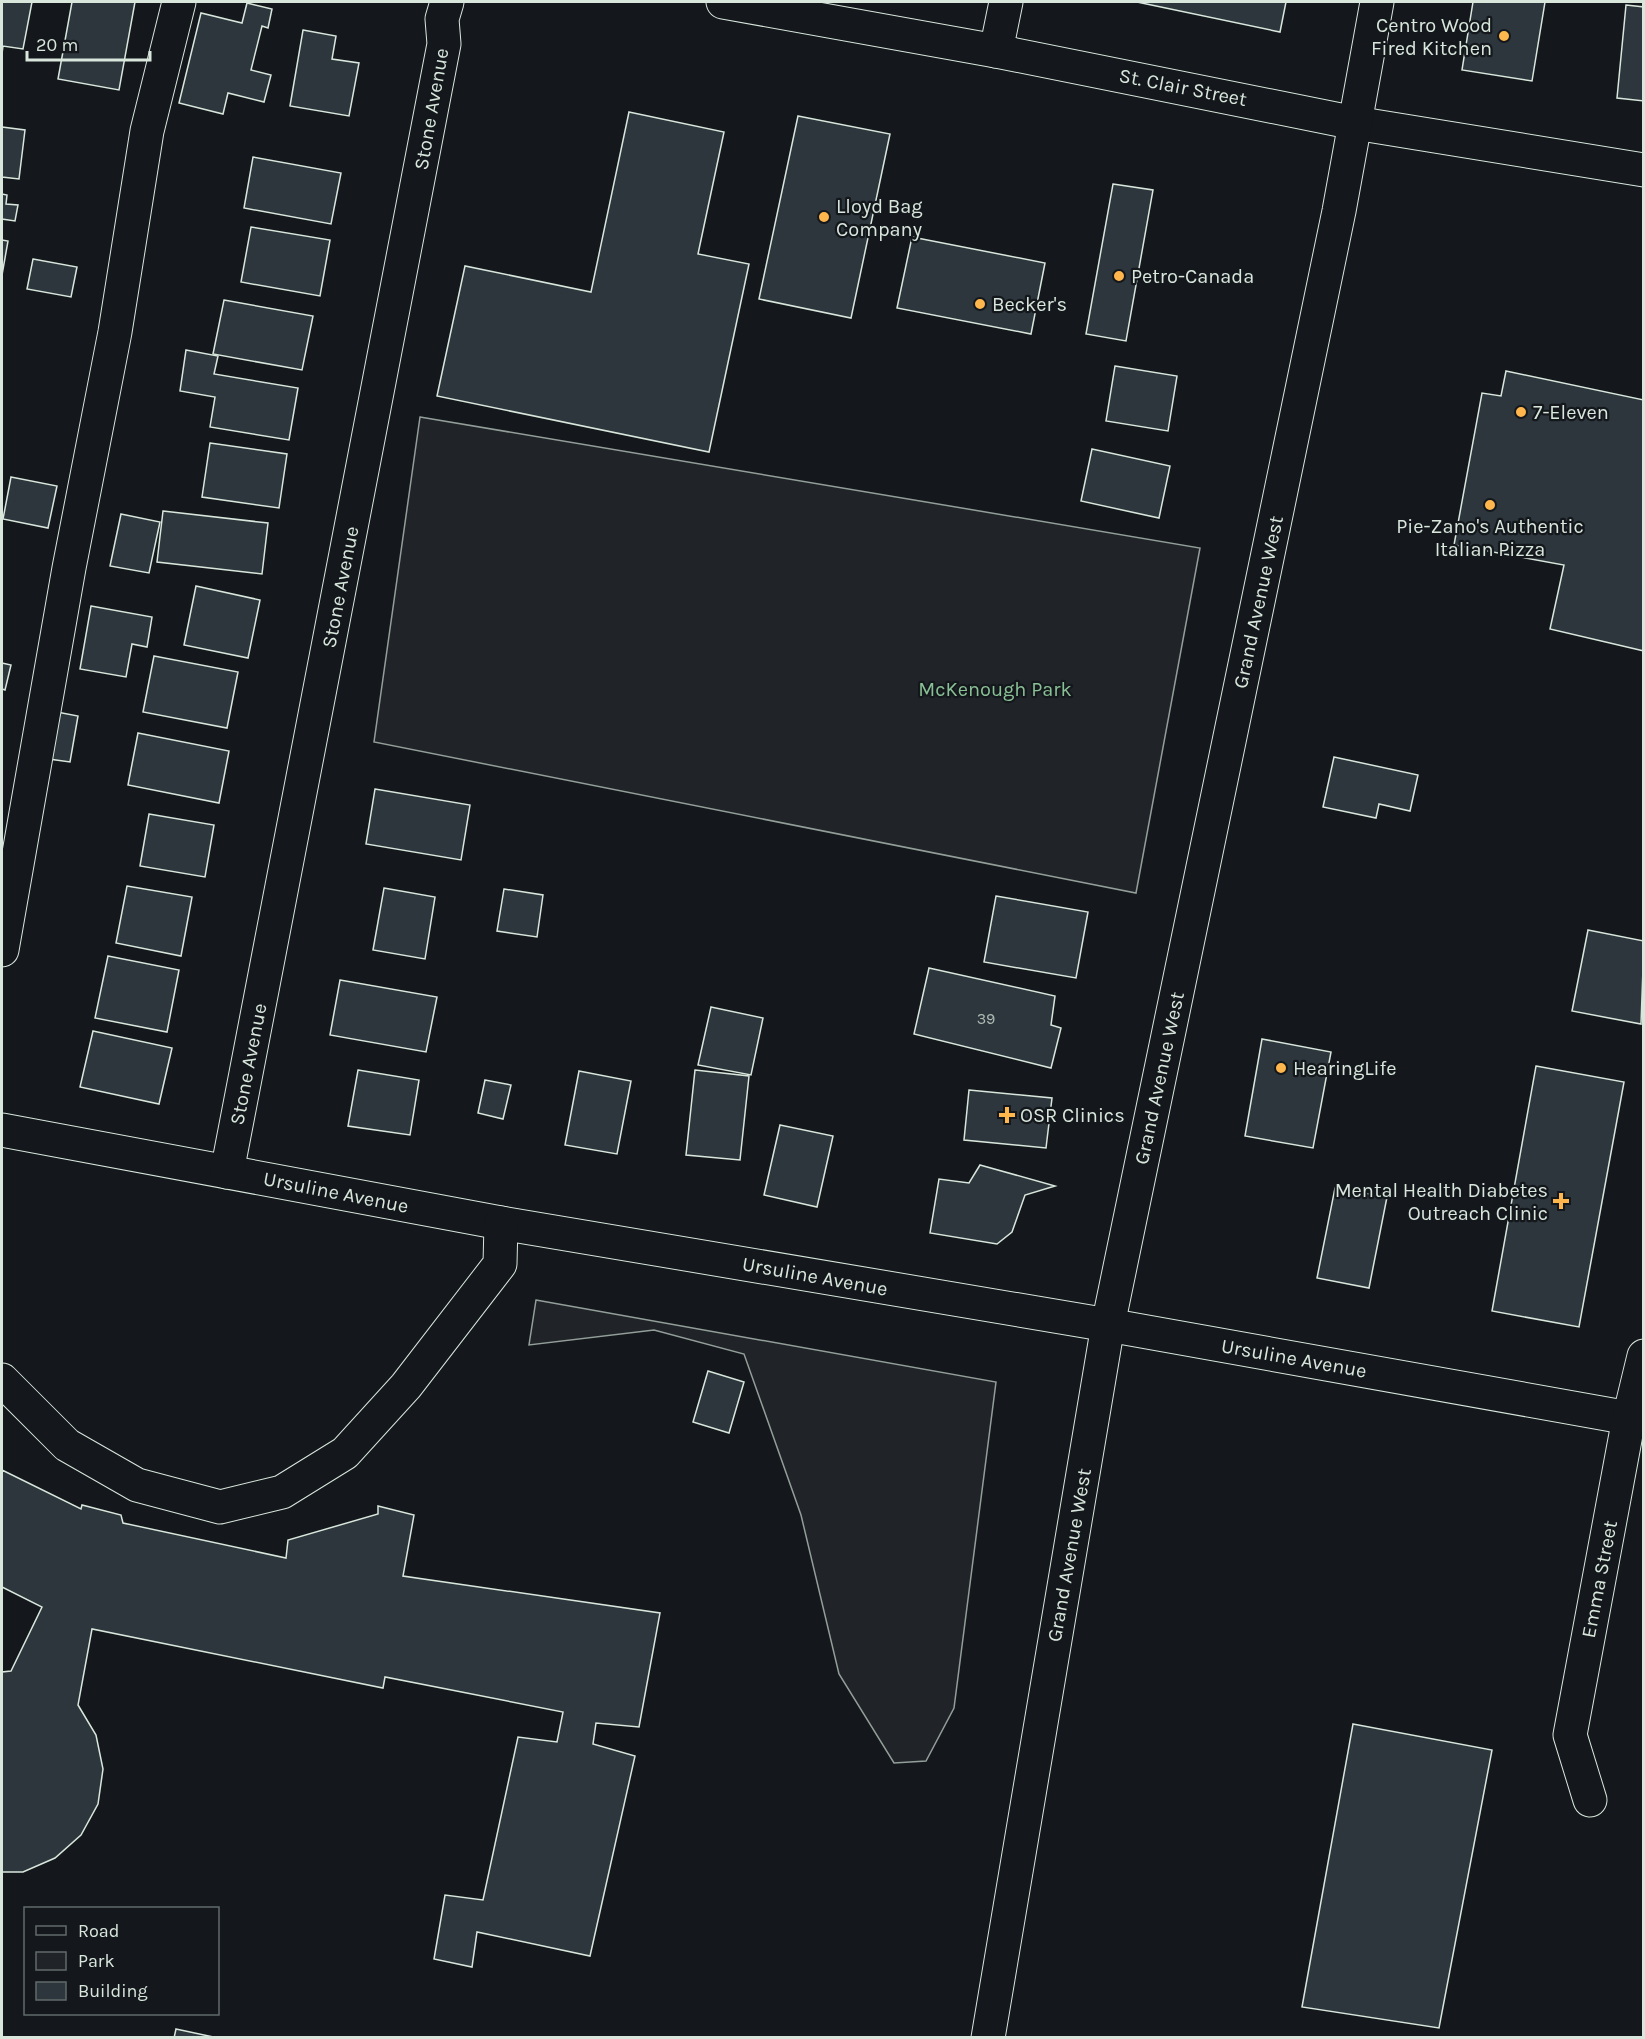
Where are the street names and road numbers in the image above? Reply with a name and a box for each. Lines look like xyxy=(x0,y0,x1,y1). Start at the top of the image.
street label: Stone Avenue xyxy=(409,46,454,172)
street label: St. Clair Street xyxy=(1117,64,1249,111)
street label: Grand Avenue West xyxy=(1229,513,1288,691)
street label: Stone Avenue xyxy=(317,524,364,650)
street label: Grand Avenue West xyxy=(1130,989,1189,1167)
street label: Stone Avenue xyxy=(225,1001,272,1127)
street label: Ursuline Avenue xyxy=(261,1167,410,1218)
street label: Ursuline Avenue xyxy=(740,1252,889,1301)
street label: Ursuline Avenue xyxy=(1219,1334,1368,1383)
street label: Grand Avenue West xyxy=(1043,1466,1096,1644)
street label: Emma Street xyxy=(1577,1518,1622,1640)

